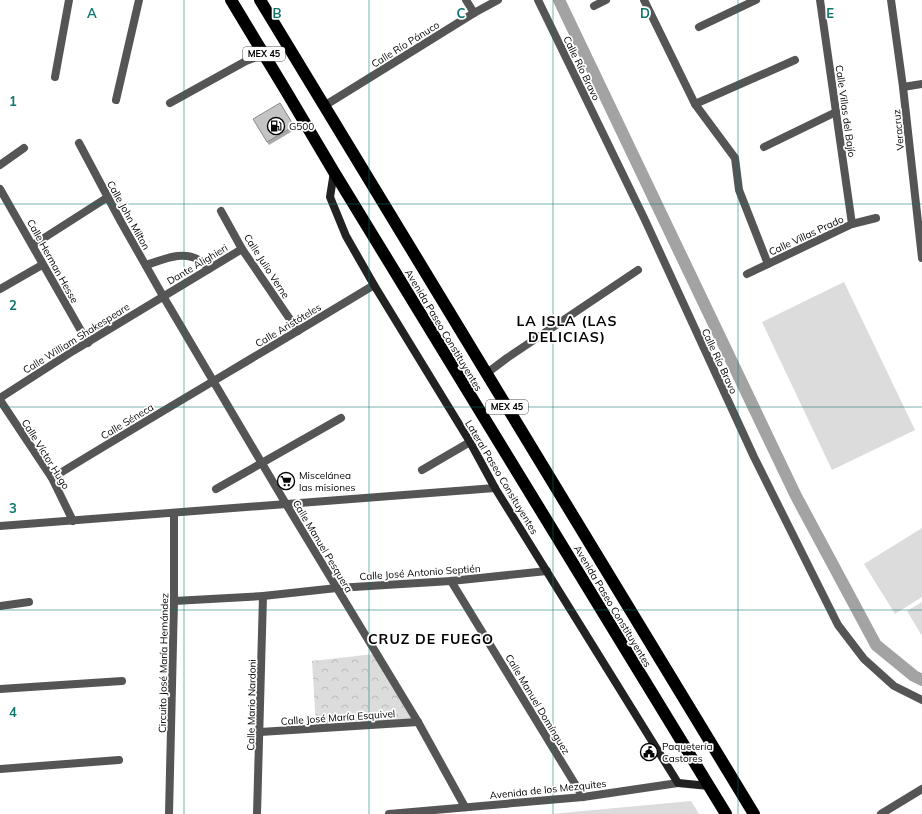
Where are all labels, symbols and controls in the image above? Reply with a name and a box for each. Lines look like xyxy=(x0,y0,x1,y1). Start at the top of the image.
text: A xyxy=(87,5,97,21)
text: B xyxy=(273,5,282,21)
text: C xyxy=(457,5,466,21)
text: D xyxy=(640,5,650,21)
text: E xyxy=(826,5,834,21)
street label: Calle Río Pánuco xyxy=(369,18,442,71)
street label: Calle Río Bravo xyxy=(560,34,603,103)
road number: MEX 45 xyxy=(243,47,285,61)
street label: Calle Villas del Bajío xyxy=(833,64,858,158)
text: 1 xyxy=(9,93,17,109)
street label: Veracruz xyxy=(890,109,907,151)
fuel station icon: G500 xyxy=(266,116,286,136)
place label: G500 xyxy=(289,120,314,133)
street label: Calle John Milton xyxy=(104,178,153,252)
street label: Calle Villas Prado xyxy=(767,212,846,258)
street label: Calle Herman Hesse xyxy=(24,217,81,305)
street label: Calle Julio Verne xyxy=(241,232,292,301)
street label: Dante Alighieri xyxy=(164,241,230,288)
street label: Avenida Paseo Constituyentes xyxy=(402,267,485,394)
text: 2 xyxy=(9,297,17,313)
street label: Calle William Shakespeare xyxy=(20,300,132,377)
street label: Calle Aristóteles xyxy=(253,301,324,350)
district label: LA ISLA (LAS DELICIAS) xyxy=(517,312,617,346)
street label: Calle Río Bravo xyxy=(699,327,740,396)
road number: MEX 45 xyxy=(486,400,528,414)
street label: Calle Séneca xyxy=(98,401,156,442)
street label: Calle Víctor Hugo xyxy=(19,417,73,492)
street label: Lateral Paseo Consituyentes xyxy=(462,418,541,537)
place label: Miscelánea las misiones xyxy=(299,469,355,494)
supermarket icon: Miscelánea las misiones xyxy=(276,471,296,491)
street label: Calle Manuel Pesquera xyxy=(290,498,355,595)
text: 3 xyxy=(9,500,17,516)
street label: Avenida Paseo Constituyentes xyxy=(571,543,654,670)
street label: Calle José Antonio Septién xyxy=(359,562,481,583)
street label: Circuito José María Hernández xyxy=(156,593,171,733)
district label: CRUZ DE FUEGO xyxy=(368,630,494,648)
street label: Calle Manuel Domínguez xyxy=(502,652,573,757)
street label: Calle Mario Nardoni xyxy=(244,659,259,751)
text: 4 xyxy=(9,704,17,720)
street label: Calle José María Esquivel xyxy=(280,707,396,728)
place label: Paquetería Castores xyxy=(662,740,712,765)
public building icon: Paquetería Castores xyxy=(639,742,659,762)
street label: Avenida de los Mezquites xyxy=(489,777,607,802)

